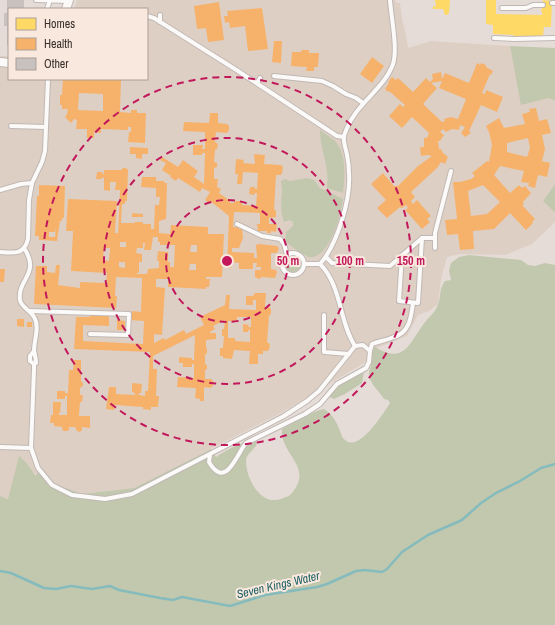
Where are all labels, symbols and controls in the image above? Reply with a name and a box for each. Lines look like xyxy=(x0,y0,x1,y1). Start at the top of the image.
legend xyxy=(8,8,148,80)
text: Homes xyxy=(44,16,75,32)
text: Health xyxy=(44,36,72,52)
text: Other xyxy=(44,56,69,72)
text: 50 m xyxy=(277,253,299,269)
text: 100 m xyxy=(336,253,364,269)
text: 150 m xyxy=(397,253,425,269)
centre of rings xyxy=(220,254,234,268)
water label: Seven Kings Water xyxy=(235,568,322,602)

